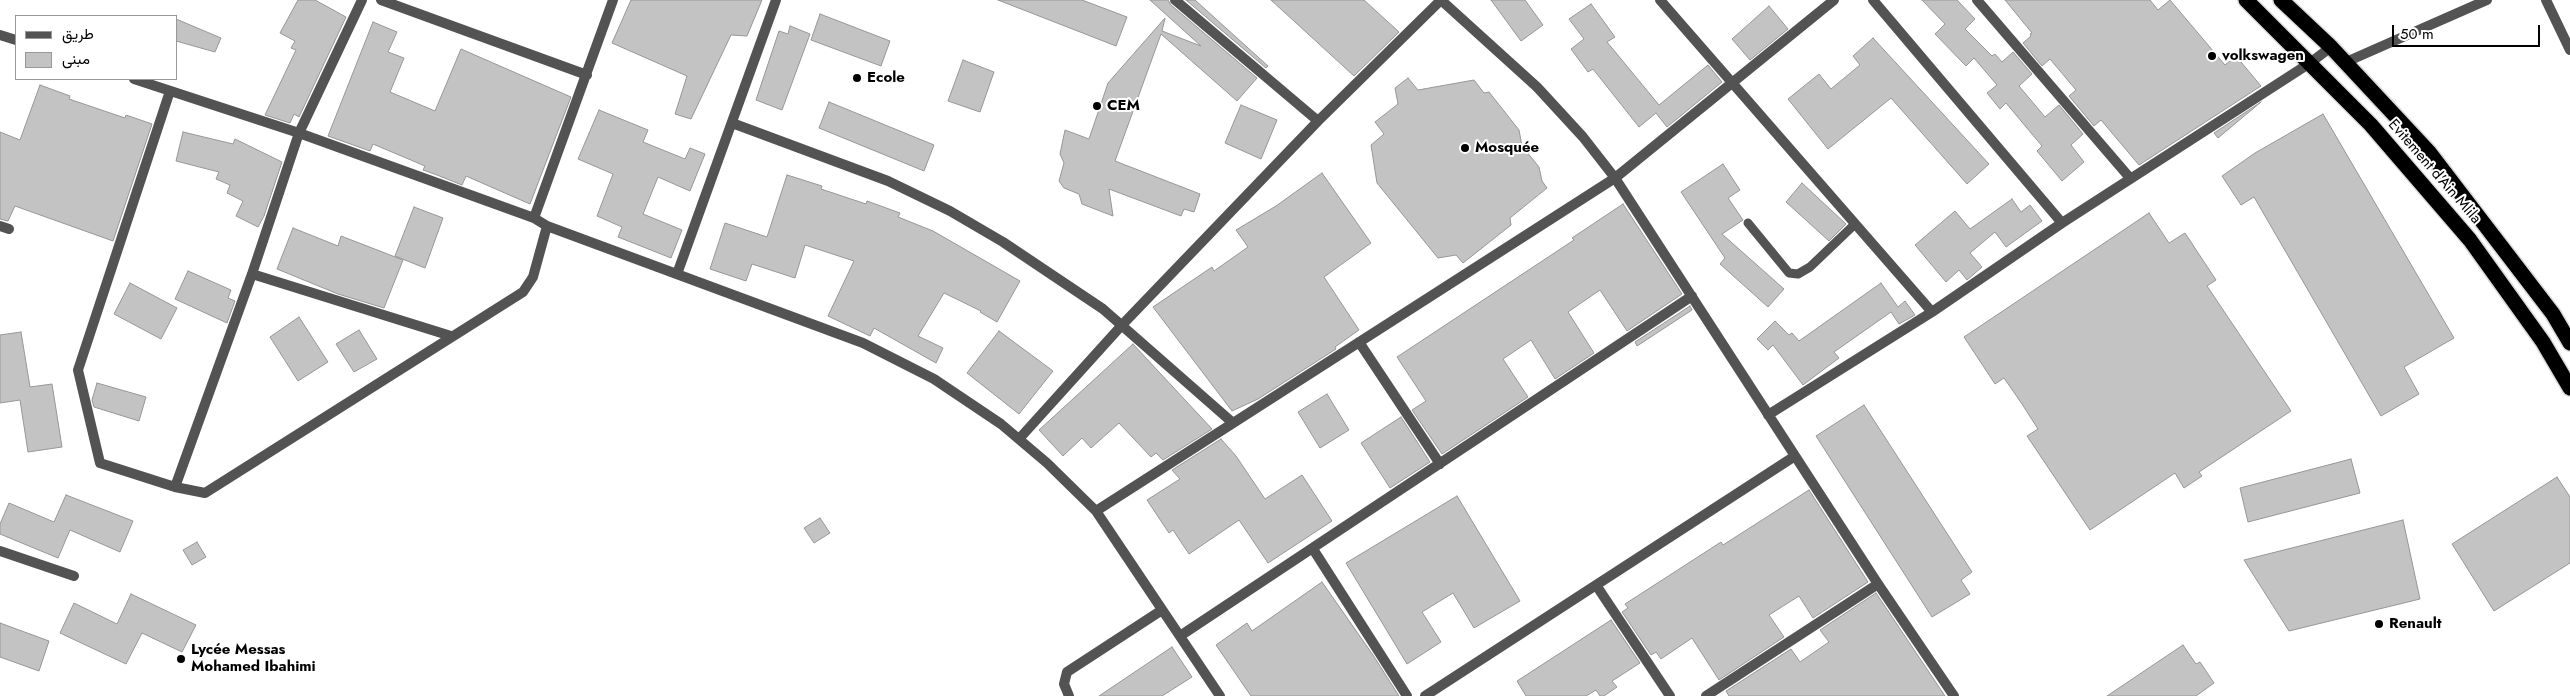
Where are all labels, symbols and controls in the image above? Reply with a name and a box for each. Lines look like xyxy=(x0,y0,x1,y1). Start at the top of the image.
legend xyxy=(15,15,178,80)
scale bar xyxy=(2395,15,2542,47)
text: طريق xyxy=(62,23,94,45)
text: 50 m xyxy=(2400,23,2434,45)
place label: volkswagen xyxy=(2222,47,2304,65)
text: مبنى xyxy=(62,48,90,70)
marker: volkswagen xyxy=(2206,50,2218,62)
place label: Ecole xyxy=(867,69,905,87)
marker: Ecole xyxy=(851,72,863,84)
place label: CEM xyxy=(1107,97,1140,115)
marker: CEM xyxy=(1091,100,1103,112)
street label: Evitement d'Ain Mlila xyxy=(2384,116,2484,228)
place label: Mosquée xyxy=(1475,139,1539,157)
marker: Mosquée xyxy=(1459,142,1471,154)
place label: Renault xyxy=(2389,615,2441,633)
marker: Renault xyxy=(2373,618,2385,630)
place label: Lycée Messas Mohamed Ibahimi xyxy=(191,641,316,676)
marker: Lycée Messas Mohamed Ibahimi xyxy=(175,653,187,665)

